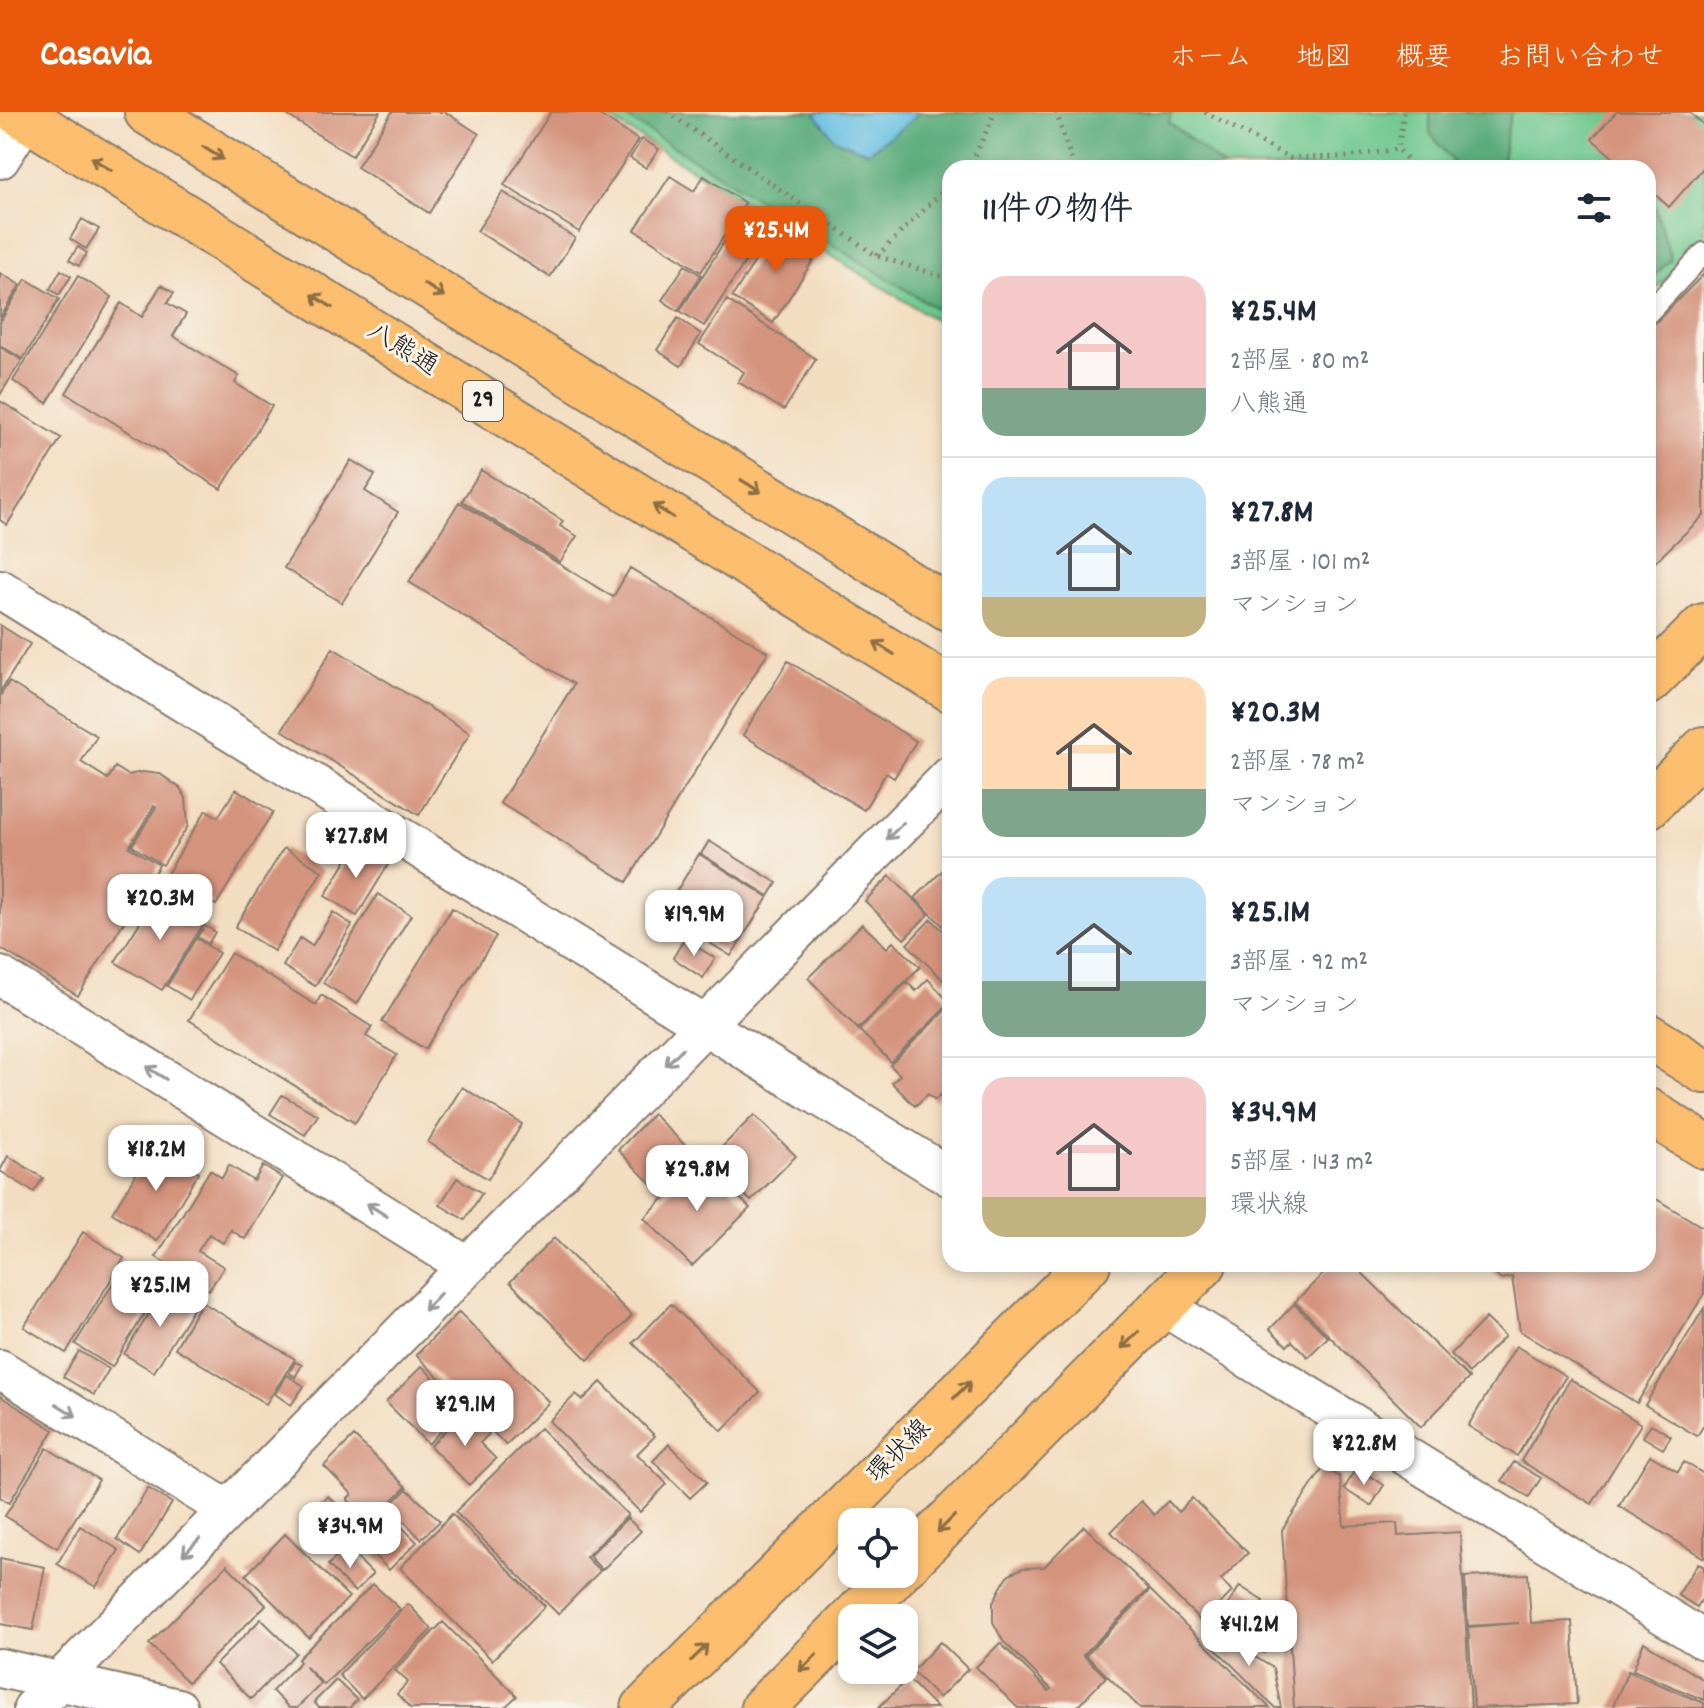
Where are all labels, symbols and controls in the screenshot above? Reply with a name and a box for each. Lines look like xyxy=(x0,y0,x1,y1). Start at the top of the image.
text: Casavia xyxy=(40,29,151,84)
text: ホーム xyxy=(1169,40,1252,80)
text: 地図 xyxy=(1296,40,1352,80)
text: 概要 xyxy=(1396,40,1452,80)
text: お問い合わせ xyxy=(1496,40,1664,80)
one-way arrow xyxy=(201,145,224,161)
one-way arrow xyxy=(90,156,113,172)
icon: filters xyxy=(1572,186,1616,230)
text: 11件の物件 xyxy=(982,188,1133,237)
pin: ¥25.4M xyxy=(711,206,841,274)
text: ¥25.4M xyxy=(743,213,809,250)
one-way arrow xyxy=(422,282,445,298)
text: ¥25.4M xyxy=(1230,289,1317,338)
one-way arrow xyxy=(311,293,334,309)
icon: home xyxy=(1046,308,1142,404)
street label: 八熊通 xyxy=(359,314,445,386)
text: 2部屋 · 80 m² xyxy=(1230,344,1369,381)
road number: 29 xyxy=(463,381,503,421)
text: 八熊通 xyxy=(1230,387,1308,424)
one-way arrow xyxy=(739,478,762,494)
text: ¥27.8M xyxy=(1230,490,1314,539)
one-way arrow xyxy=(652,503,674,520)
icon: home xyxy=(1046,509,1142,605)
text: 3部屋 · 101 m² xyxy=(1230,545,1370,582)
text: マンション xyxy=(1230,588,1359,625)
one-way arrow xyxy=(873,640,896,656)
text: ¥20.3M xyxy=(1230,690,1321,739)
icon: home xyxy=(1046,709,1142,805)
text: 2部屋 · 78 m² xyxy=(1230,745,1365,782)
text: マンション xyxy=(1230,788,1359,825)
pin: ¥27.8M xyxy=(291,812,421,880)
text: ¥27.8M xyxy=(324,819,388,856)
one-way arrow xyxy=(886,821,905,840)
pin: ¥20.3M xyxy=(95,874,225,942)
text: ¥20.3M xyxy=(125,881,195,918)
pin: ¥19.9M xyxy=(629,890,759,958)
text: ¥25.1M xyxy=(1230,890,1310,939)
text: ¥19.9M xyxy=(663,897,725,934)
icon: home xyxy=(1046,909,1142,1005)
text: 3部屋 · 92 m² xyxy=(1230,945,1368,982)
text: マンション xyxy=(1230,988,1359,1025)
one-way arrow xyxy=(664,1047,683,1067)
one-way arrow xyxy=(146,1065,168,1082)
text: ¥34.9M xyxy=(1230,1090,1317,1139)
icon: home xyxy=(1046,1109,1142,1205)
pin: ¥18.2M xyxy=(91,1125,221,1193)
text: ¥18.2M xyxy=(126,1132,186,1169)
pin: ¥29.8M xyxy=(632,1145,762,1213)
text: 5部屋 · 143 m² xyxy=(1230,1145,1373,1182)
text: ¥29.8M xyxy=(664,1152,730,1189)
text: 環状線 xyxy=(1230,1188,1308,1225)
one-way arrow xyxy=(366,1202,389,1218)
pin: ¥25.1M xyxy=(95,1261,225,1329)
text: ¥25.1M xyxy=(129,1268,191,1305)
one-way arrow xyxy=(423,1292,442,1312)
one-way arrow xyxy=(1121,1330,1140,1349)
pin: ¥29.1M xyxy=(400,1380,530,1448)
one-way arrow xyxy=(952,1381,971,1400)
text: ¥29.1M xyxy=(434,1387,496,1424)
one-way arrow xyxy=(54,1402,77,1418)
street label: 環状線 xyxy=(859,1411,941,1493)
pin: ¥22.8M xyxy=(1299,1419,1429,1487)
text: ¥22.8M xyxy=(1331,1426,1397,1463)
pin: ¥34.9M xyxy=(285,1502,415,1570)
map controls xyxy=(838,1508,918,1684)
button: locate xyxy=(838,1508,918,1588)
text: ¥34.9M xyxy=(317,1509,383,1546)
one-way arrow xyxy=(937,1514,956,1533)
one-way arrow xyxy=(182,1537,201,1557)
pin: ¥41.2M xyxy=(1184,1600,1314,1668)
button: layers xyxy=(838,1604,918,1684)
text: ¥41.2M xyxy=(1219,1607,1279,1644)
one-way arrow xyxy=(689,1644,708,1663)
one-way arrow xyxy=(798,1653,817,1673)

